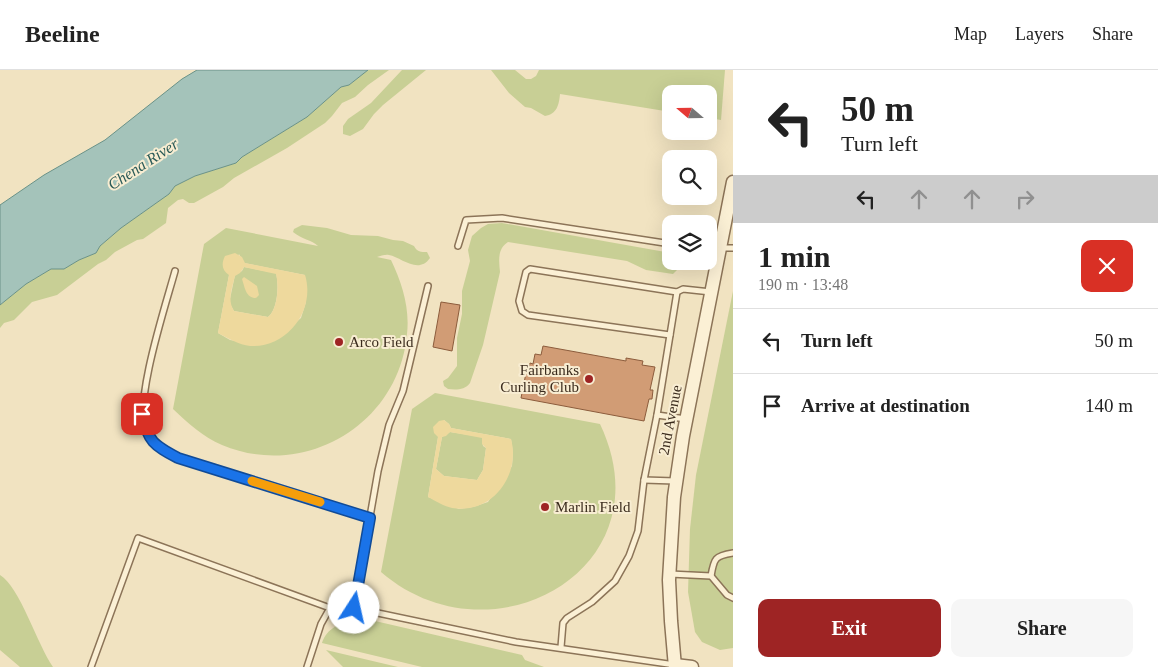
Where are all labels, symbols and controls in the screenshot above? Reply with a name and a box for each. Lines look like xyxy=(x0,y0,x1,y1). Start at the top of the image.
text: Beeline xyxy=(25,21,100,47)
text: Map xyxy=(954,24,987,44)
text: Layers xyxy=(1015,24,1064,44)
text: Share xyxy=(1092,24,1133,44)
north arrow xyxy=(662,85,718,140)
map controls xyxy=(662,85,717,270)
icon: left xyxy=(758,90,823,155)
text: 50 m xyxy=(841,90,914,129)
text: Turn left xyxy=(841,131,918,156)
water label: Chena River xyxy=(105,135,182,193)
button: search xyxy=(662,150,717,205)
icon: left xyxy=(852,185,880,213)
icon: ahead xyxy=(905,185,933,213)
icon: ahead xyxy=(958,185,986,213)
icon: right xyxy=(1011,185,1039,213)
button: layers xyxy=(662,215,717,270)
text: 1 min xyxy=(758,240,831,273)
button: close xyxy=(1081,240,1133,292)
text: 190 m · 13:48 xyxy=(758,276,848,293)
icon: left xyxy=(758,327,786,355)
text: Turn left xyxy=(801,330,873,351)
text: 50 m xyxy=(1094,330,1133,351)
place label: Arco Field xyxy=(349,334,414,350)
marker: Arco Field xyxy=(333,336,345,348)
place label: Fairbanks Curling Club xyxy=(500,362,579,395)
marker: Fairbanks Curling Club xyxy=(583,373,595,385)
street label: 2nd Avenue xyxy=(655,383,685,456)
icon: arrive xyxy=(758,392,786,420)
pin xyxy=(121,393,163,435)
text: Arrive at destination xyxy=(801,395,970,416)
text: 140 m xyxy=(1085,395,1133,416)
icon: arrive xyxy=(128,400,156,428)
place label: Marlin Field xyxy=(555,499,631,515)
marker: Marlin Field xyxy=(539,501,551,513)
position arrow xyxy=(327,581,379,633)
button: Exit xyxy=(758,599,941,657)
button: Share xyxy=(951,599,1133,657)

